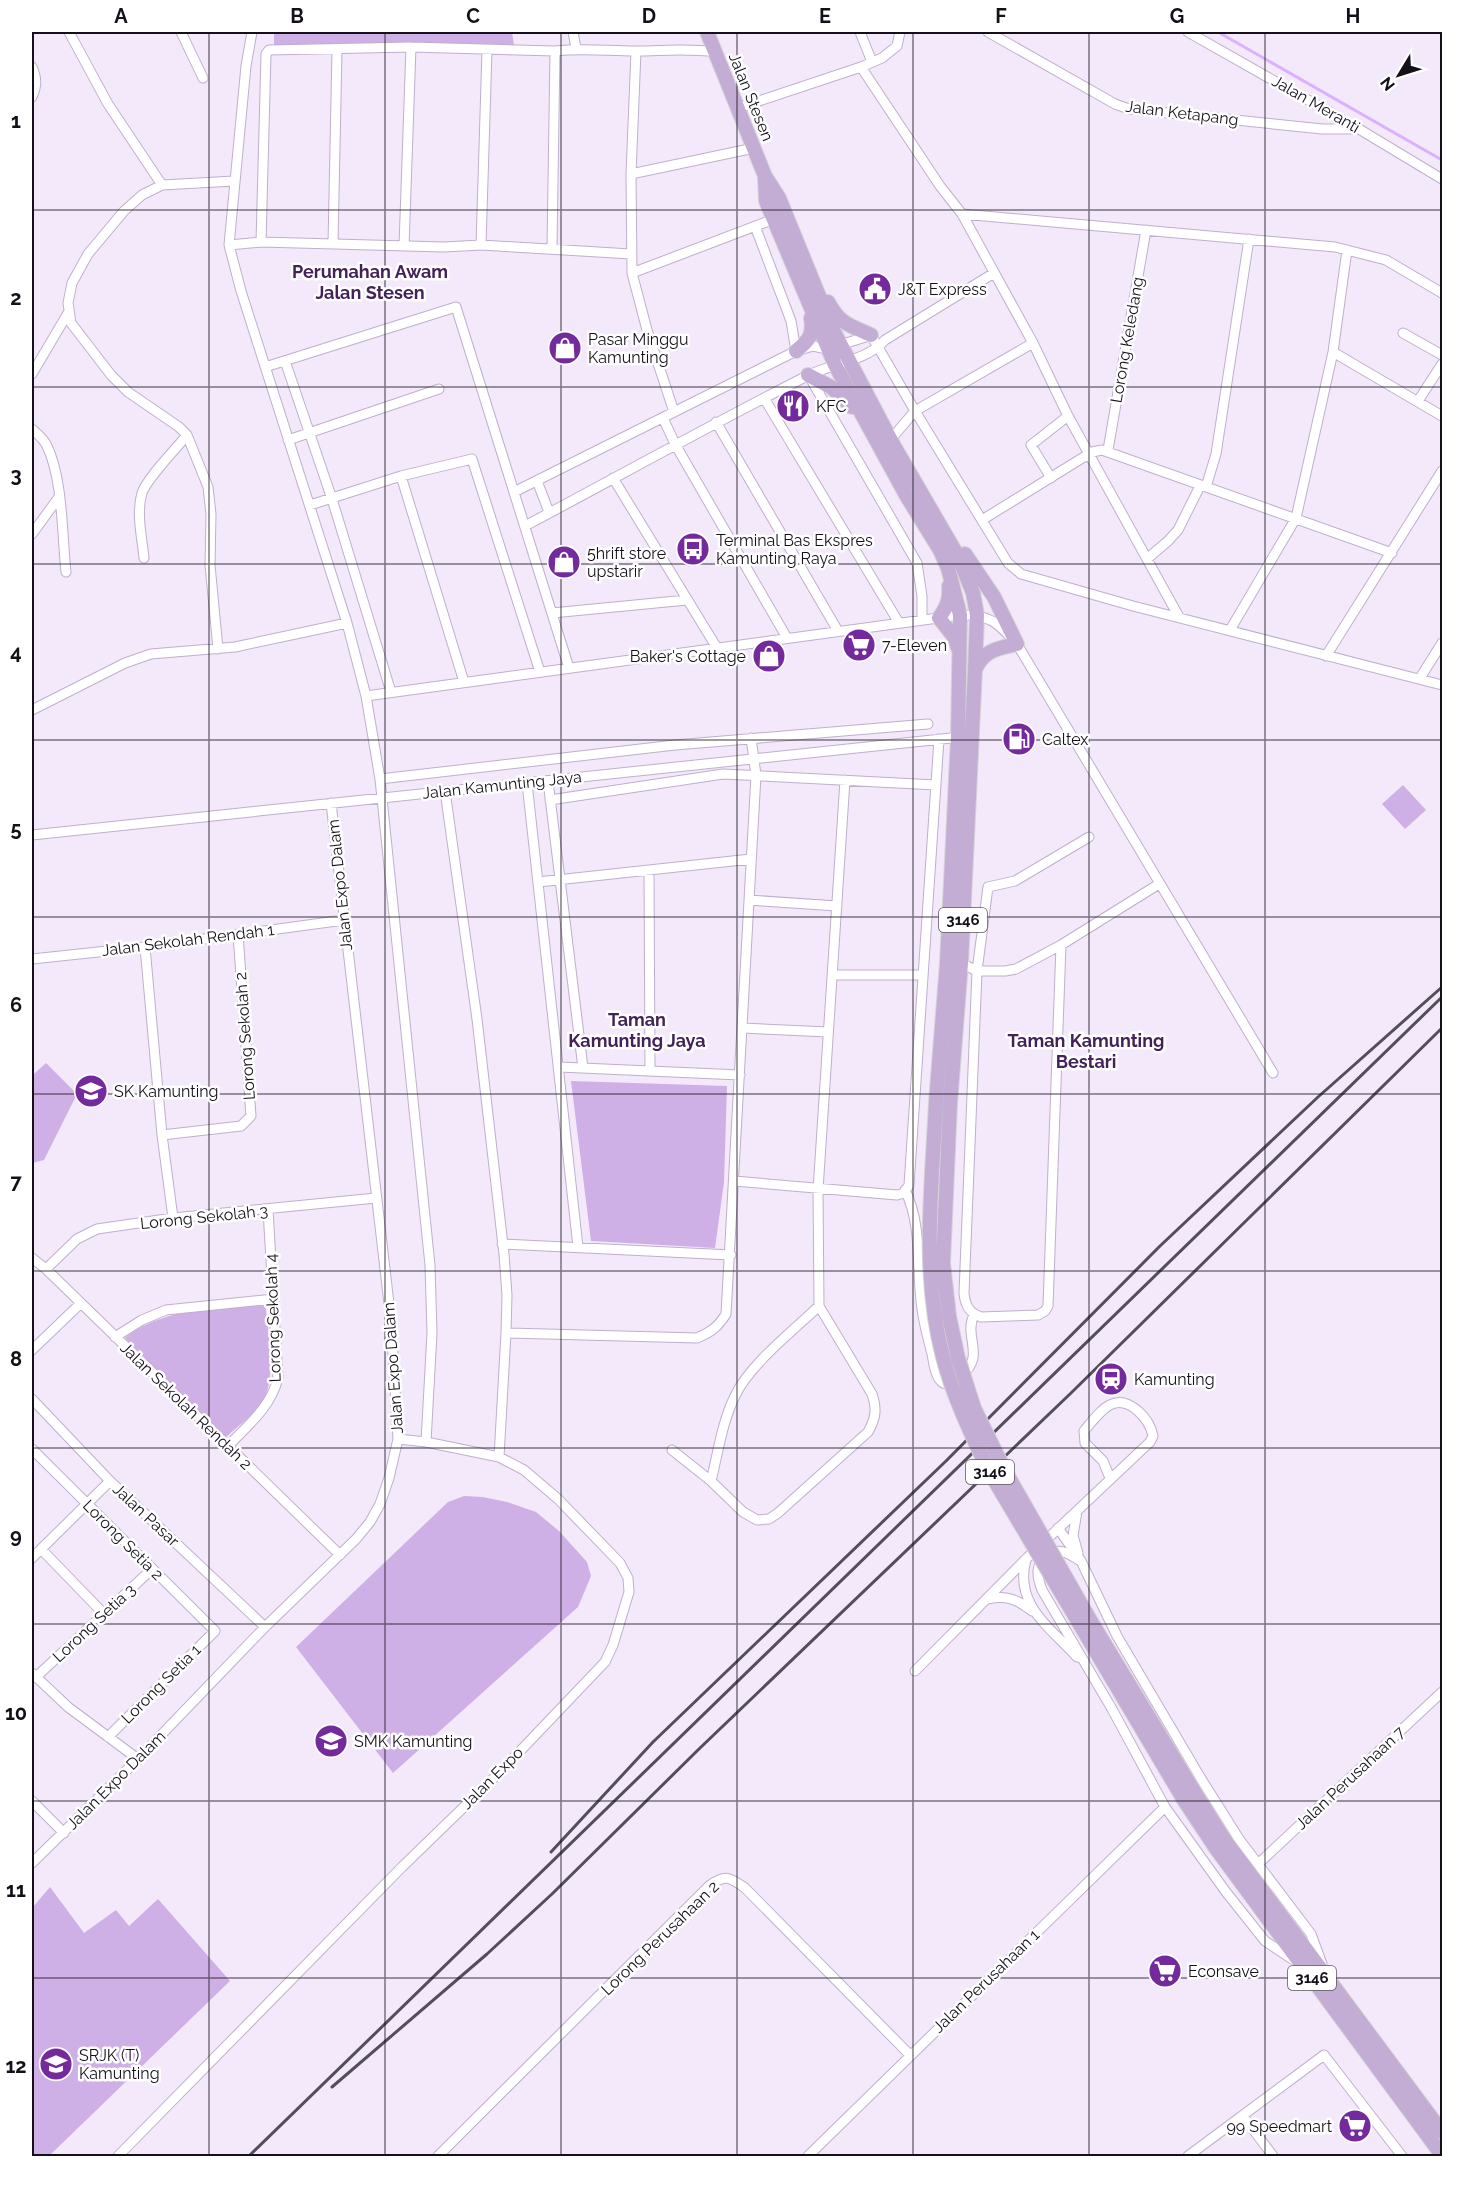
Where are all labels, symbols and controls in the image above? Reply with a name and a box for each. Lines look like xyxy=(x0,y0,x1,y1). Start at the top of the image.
text: A xyxy=(114,4,128,28)
text: B xyxy=(290,4,304,28)
text: C xyxy=(466,4,480,28)
text: D xyxy=(642,4,656,28)
text: E xyxy=(819,4,831,28)
text: F xyxy=(995,4,1007,28)
text: G xyxy=(1170,4,1184,28)
text: H xyxy=(1346,4,1360,28)
north arrow xyxy=(1369,45,1429,105)
street label: Jalan Stesen xyxy=(725,50,777,144)
street label: Jalan Meranti xyxy=(1269,71,1363,137)
text: N xyxy=(1376,73,1399,95)
street label: Jalan Ketapang xyxy=(1124,97,1240,129)
text: 1 xyxy=(11,109,21,133)
district label: Perumahan Awam Jalan Stesen xyxy=(292,261,448,303)
public building icon: J&T Express xyxy=(857,271,893,307)
street label: Lorong Keledang xyxy=(1107,275,1147,405)
place label: J&T Express xyxy=(898,280,987,299)
text: 2 xyxy=(10,286,22,310)
shop icon: Pasar Minggu Kamunting xyxy=(547,330,583,366)
place label: Pasar Minggu Kamunting xyxy=(588,330,688,367)
restaurant icon: KFC xyxy=(775,388,811,424)
place label: KFC xyxy=(816,397,846,416)
text: 3 xyxy=(10,463,22,487)
bus stop icon: Terminal Bas Ekspres Kamunting Raya xyxy=(675,531,711,567)
place label: Terminal Bas Ekspres Kamunting Raya xyxy=(716,531,873,568)
shop icon: 5hrift store upstarir xyxy=(546,544,582,580)
place label: 5hrift store upstarir xyxy=(587,544,666,581)
supermarket icon: 7-Eleven xyxy=(841,627,877,663)
place label: 7-Eleven xyxy=(882,636,947,655)
shop icon: Baker's Cottage xyxy=(751,638,787,674)
text: 4 xyxy=(10,640,22,664)
place label: Baker's Cottage xyxy=(630,647,746,666)
fuel station icon: Caltex xyxy=(1001,721,1037,757)
place label: Caltex xyxy=(1042,730,1088,749)
street label: Jalan Kamunting Jaya xyxy=(421,767,583,803)
text: 5 xyxy=(10,817,22,841)
street label: Jalan Expo Dalam xyxy=(324,818,356,952)
road number: 3146 xyxy=(939,908,987,932)
street label: Jalan Sekolah Rendah 1 xyxy=(101,920,276,960)
street label: Lorong Sekolah 2 xyxy=(231,971,259,1101)
text: 6 xyxy=(10,993,22,1017)
district label: Taman Kamunting Jaya xyxy=(568,1009,706,1051)
district label: Taman Kamunting Bestari xyxy=(1007,1030,1165,1072)
school or university icon: SK Kamunting xyxy=(73,1073,109,1109)
place label: SK Kamunting xyxy=(114,1082,218,1101)
text: 7 xyxy=(10,1170,22,1194)
street label: Lorong Sekolah 3 xyxy=(139,1201,269,1233)
street label: Lorong Sekolah 4 xyxy=(261,1253,285,1383)
street label: Jalan Expo Dalam xyxy=(379,1302,407,1434)
street label: Jalan Sekolah Rendah 2 xyxy=(116,1338,256,1474)
text: 8 xyxy=(10,1347,22,1371)
station icon: Kamunting xyxy=(1093,1361,1129,1397)
place label: Kamunting xyxy=(1134,1370,1215,1389)
road number: 3146 xyxy=(966,1460,1014,1484)
street label: Jalan Pasar xyxy=(109,1480,183,1551)
street label: Lorong Setia 2 xyxy=(79,1496,167,1584)
text: 9 xyxy=(10,1524,22,1548)
street label: Lorong Setia 3 xyxy=(49,1580,139,1666)
street label: Lorong Setia 1 xyxy=(117,1640,205,1728)
text: 10 xyxy=(5,1701,27,1725)
street label: Jalan Perusahaan 7 xyxy=(1291,1722,1409,1833)
school or university icon: SMK Kamunting xyxy=(313,1723,349,1759)
street label: Jalan Expo Dalam xyxy=(63,1727,169,1833)
place label: SMK Kamunting xyxy=(354,1732,472,1751)
street label: Jalan Expo xyxy=(457,1743,527,1813)
street label: Lorong Perusahaan 2 xyxy=(597,1877,723,1999)
text: 11 xyxy=(6,1878,26,1902)
street label: Jalan Perusahaan 1 xyxy=(929,1925,1043,2037)
supermarket icon: Econsave xyxy=(1147,1953,1183,1989)
place label: Econsave xyxy=(1188,1962,1259,1981)
road number: 3146 xyxy=(1288,1966,1336,1990)
school or university icon: SRJK (T) Kamunting xyxy=(38,2046,74,2082)
place label: SRJK (T) Kamunting xyxy=(79,2046,160,2083)
text: 12 xyxy=(5,2054,27,2078)
supermarket icon: 99 Speedmart xyxy=(1337,2108,1373,2144)
place label: 99 Speedmart xyxy=(1226,2117,1333,2136)

